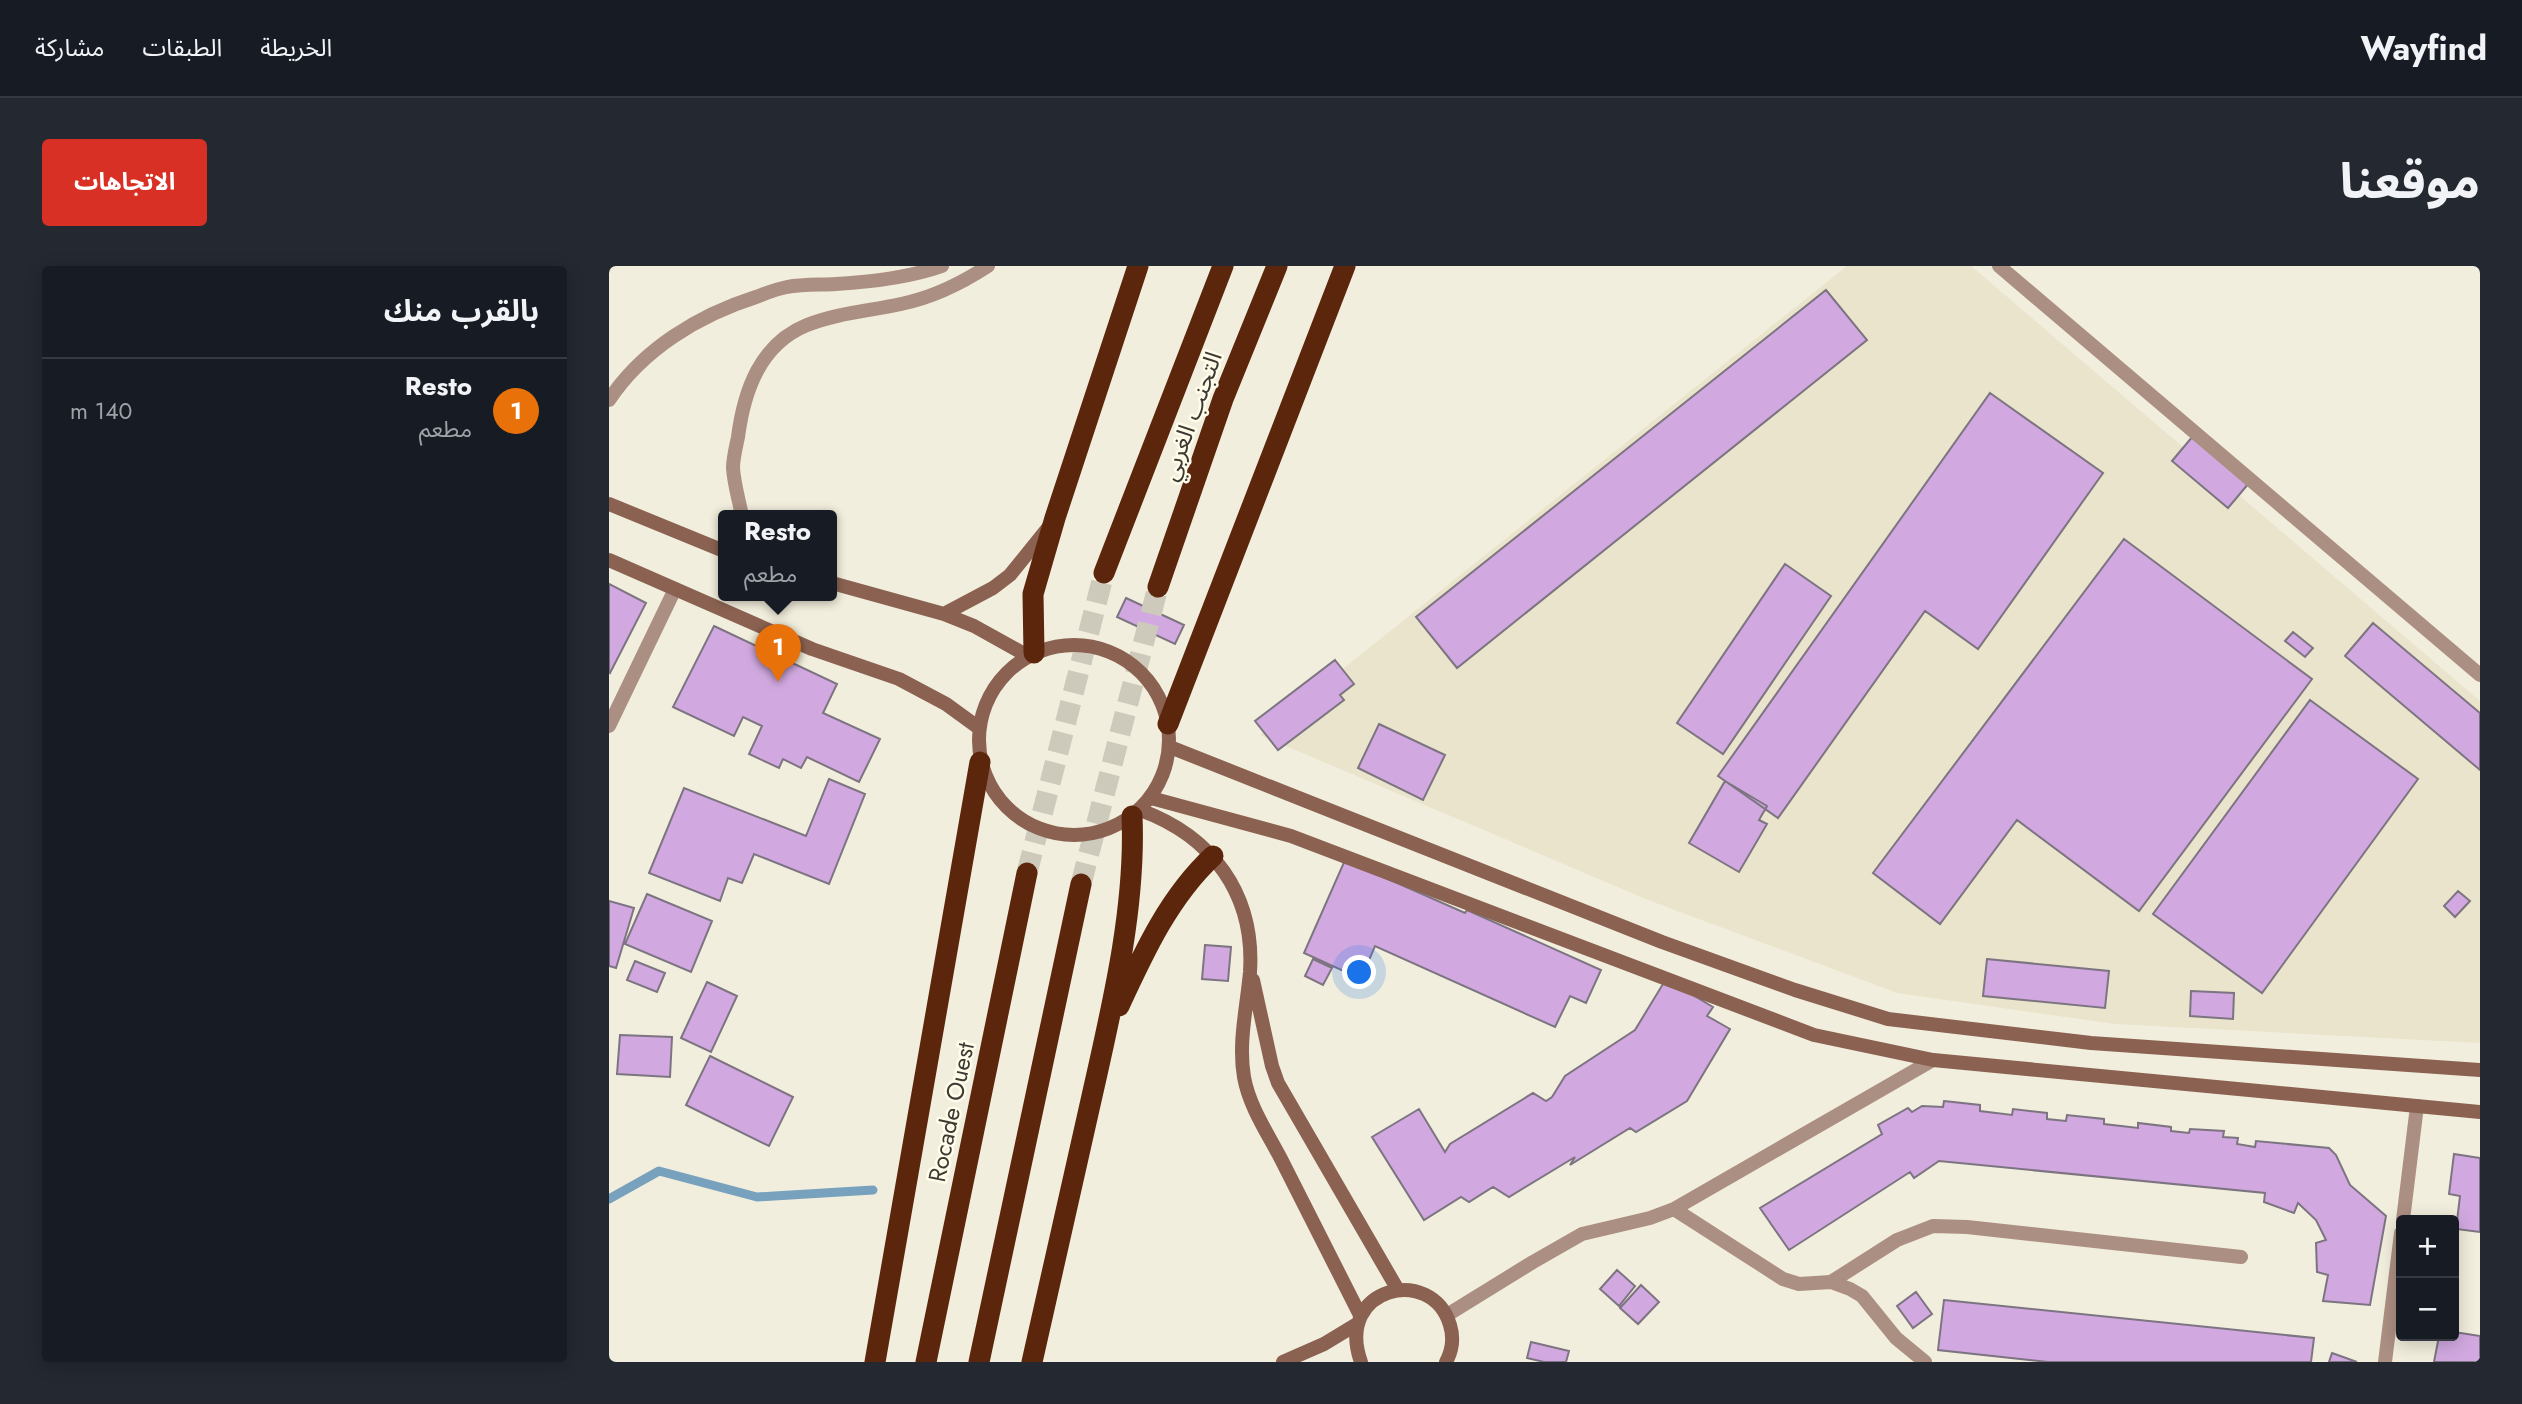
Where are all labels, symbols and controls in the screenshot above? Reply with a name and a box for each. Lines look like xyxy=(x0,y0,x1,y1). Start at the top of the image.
text: Wayfind xyxy=(2361,25,2487,72)
text: مشاركة xyxy=(35,30,104,65)
text: الطبقات xyxy=(142,30,222,65)
text: الخريطة xyxy=(260,30,332,65)
button: الاتجاهات xyxy=(42,139,207,226)
text: موقعنا xyxy=(2340,146,2480,216)
text: بالقرب منك xyxy=(384,289,539,332)
street label: التجنب الغربي xyxy=(1151,346,1232,486)
text: Resto xyxy=(405,367,472,405)
text: 140 m xyxy=(70,394,132,428)
text: 1 xyxy=(510,394,522,428)
text: مطعم xyxy=(419,412,472,446)
popup xyxy=(718,510,837,601)
text: Resto xyxy=(744,512,811,550)
text: مطعم xyxy=(744,557,797,591)
pin: 1 xyxy=(755,624,801,682)
your location xyxy=(1342,955,1376,989)
street label: Rocade Ouest xyxy=(919,1039,983,1185)
map controls xyxy=(2396,1215,2459,1341)
button: + xyxy=(2396,1215,2459,1278)
button: − xyxy=(2396,1278,2459,1341)

